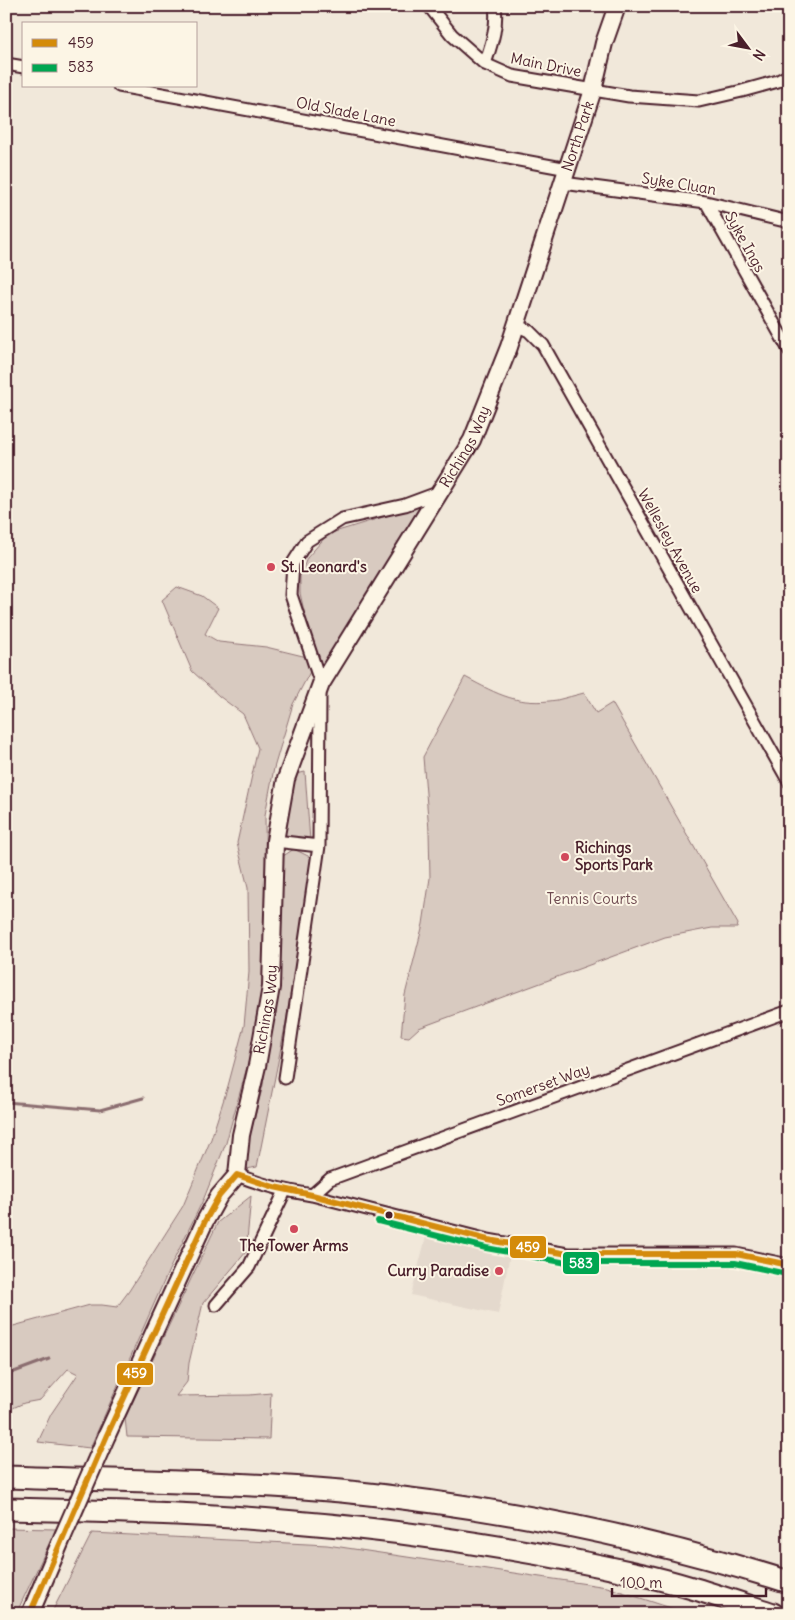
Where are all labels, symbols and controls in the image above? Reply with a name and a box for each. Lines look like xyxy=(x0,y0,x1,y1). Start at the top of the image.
legend xyxy=(22,22,198,88)
north arrow xyxy=(722,22,772,72)
text: 459 xyxy=(68,33,94,52)
text: N xyxy=(749,46,769,64)
street label: Main Drive xyxy=(509,48,583,81)
text: 583 xyxy=(68,57,94,76)
street label: Old Slade Lane xyxy=(295,93,398,131)
street label: North Park xyxy=(557,98,598,174)
street label: Syke Cluan xyxy=(640,168,718,199)
street label: Syke Ings xyxy=(721,208,770,276)
street label: Richings Way xyxy=(435,403,494,491)
street label: Wellesley Avenue xyxy=(634,485,707,596)
place label: St. Leonard's xyxy=(281,557,367,576)
marker: St. Leonard's xyxy=(265,561,277,573)
place label: Richings Sports Park xyxy=(575,838,653,875)
marker: Richings Sports Park xyxy=(559,851,571,863)
park label: Tennis Courts xyxy=(547,889,638,908)
street label: Richings Way xyxy=(249,965,281,1056)
street label: Somerset Way xyxy=(494,1059,592,1110)
unlabelled marker xyxy=(384,1210,394,1220)
marker: The Tower Arms xyxy=(288,1223,300,1235)
line badge: 459 xyxy=(509,1235,547,1259)
place label: The Tower Arms xyxy=(240,1236,349,1255)
text: 459 xyxy=(516,1238,540,1256)
line badge: 583 xyxy=(562,1251,600,1275)
text: 583 xyxy=(569,1254,593,1272)
place label: Curry Paradise xyxy=(387,1261,489,1281)
marker: Curry Paradise xyxy=(493,1265,505,1277)
line badge: 459 xyxy=(116,1362,154,1386)
text: 459 xyxy=(123,1364,147,1382)
scale bar xyxy=(612,1565,766,1597)
text: 100 m xyxy=(620,1573,662,1592)

